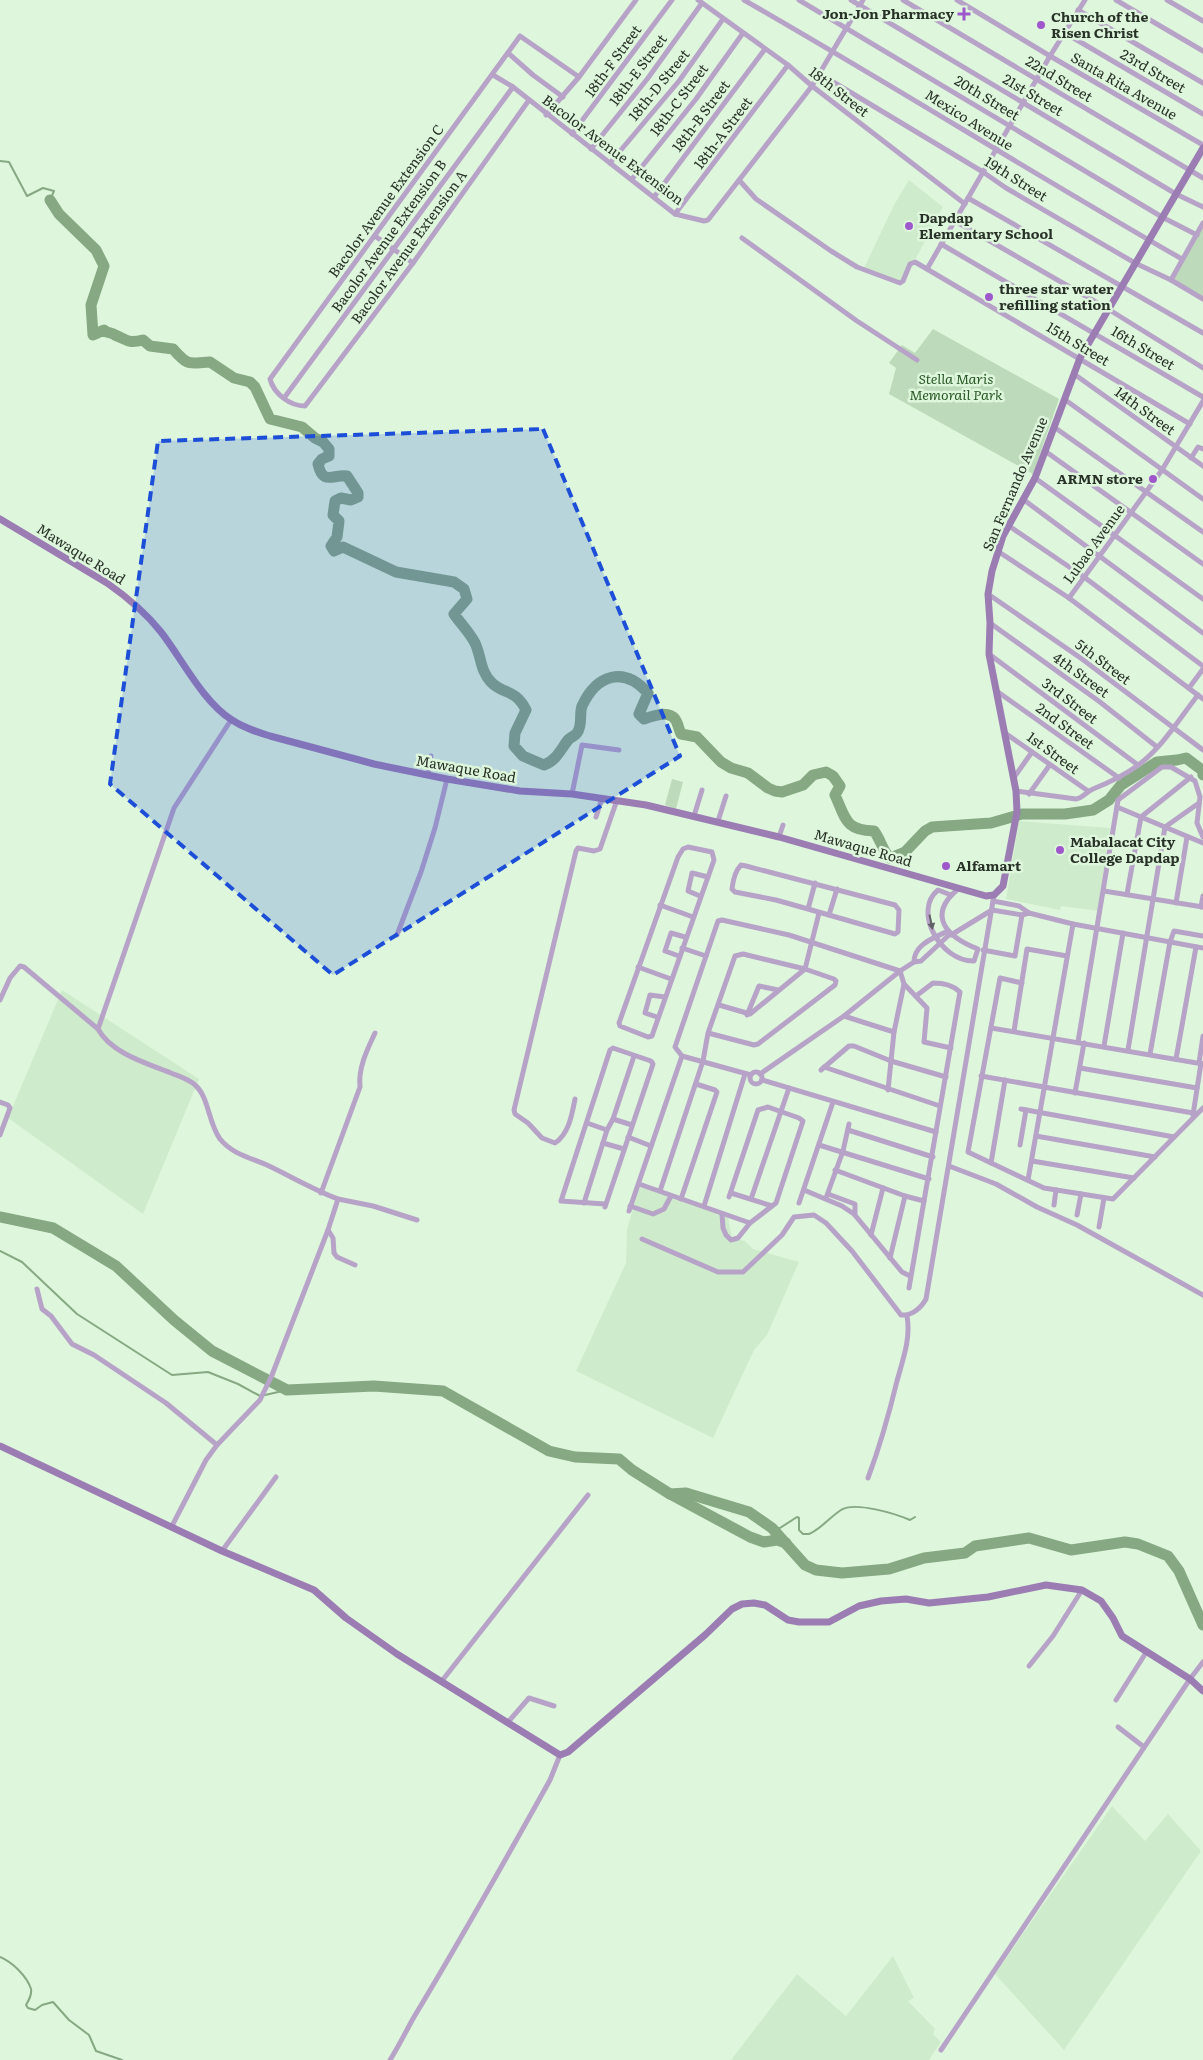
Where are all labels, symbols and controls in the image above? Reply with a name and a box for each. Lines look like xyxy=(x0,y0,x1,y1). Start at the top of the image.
place label: Jon-Jon Pharmacy xyxy=(822,3,954,23)
place label: Church of the Risen Christ xyxy=(1051,6,1148,42)
marker: Jon-Jon Pharmacy xyxy=(958,8,970,20)
marker: Church of the Risen Christ xyxy=(1035,19,1047,31)
street label: 18th-F Street xyxy=(579,20,645,101)
street label: 18th-E Street xyxy=(604,29,671,109)
street label: 23rd Street xyxy=(1117,43,1190,97)
street label: 18th-D Street xyxy=(623,44,694,124)
street label: Santa Rita Avenue xyxy=(1068,47,1181,124)
street label: 22nd Street xyxy=(1022,50,1097,106)
street label: 18th-C Street xyxy=(644,59,712,140)
street label: 18th Street xyxy=(805,61,874,121)
street label: 21st Street xyxy=(999,68,1068,120)
street label: 20th Street xyxy=(951,70,1024,125)
street label: 18th-B Street xyxy=(667,75,734,156)
street label: Mexico Avenue xyxy=(922,84,1018,154)
street label: Bacolor Avenue Extension xyxy=(539,89,688,209)
street label: 18th-A Street xyxy=(688,92,756,173)
street label: Bacolor Avenue Extension C xyxy=(323,120,448,281)
street label: 19th Street xyxy=(981,151,1052,206)
street label: Bacolor Avenue Extension B xyxy=(326,155,451,316)
street label: Bacolor Avenue Extension A xyxy=(346,165,471,327)
place label: Dapdap Elementary School xyxy=(919,207,1053,243)
marker: Dapdap Elementary School xyxy=(903,220,915,232)
place label: three star water refilling station xyxy=(999,278,1114,314)
marker: three star water refilling station xyxy=(983,291,995,303)
street label: 15th Street xyxy=(1043,316,1114,370)
street label: 16th Street xyxy=(1108,320,1179,374)
park label: Stella Maris Memorail Park xyxy=(909,368,1003,404)
street label: 14th Street xyxy=(1111,381,1180,439)
street label: San Fernando Avenue xyxy=(977,413,1051,554)
place label: ARMN store xyxy=(1057,468,1143,488)
marker: ARMN store xyxy=(1147,473,1159,485)
street label: Lubao Avenue xyxy=(1058,500,1129,587)
street label: Mawaque Road xyxy=(33,518,130,589)
street label: 5th Street xyxy=(1072,634,1136,689)
street label: 4th Street xyxy=(1049,647,1114,702)
street label: 3rd Street xyxy=(1038,673,1103,728)
street label: 2nd Street xyxy=(1032,697,1099,753)
street label: 1st Street xyxy=(1023,726,1084,778)
street label: Mawaque Road xyxy=(415,749,518,787)
street label: Mawaque Road xyxy=(812,823,915,871)
place label: Mabalacat City College Dapdap xyxy=(1070,831,1180,867)
marker: Mabalacat City College Dapdap xyxy=(1054,844,1066,856)
place label: Alfamart xyxy=(956,855,1022,875)
marker: Alfamart xyxy=(940,860,952,872)
one-way arrow xyxy=(927,915,935,931)

